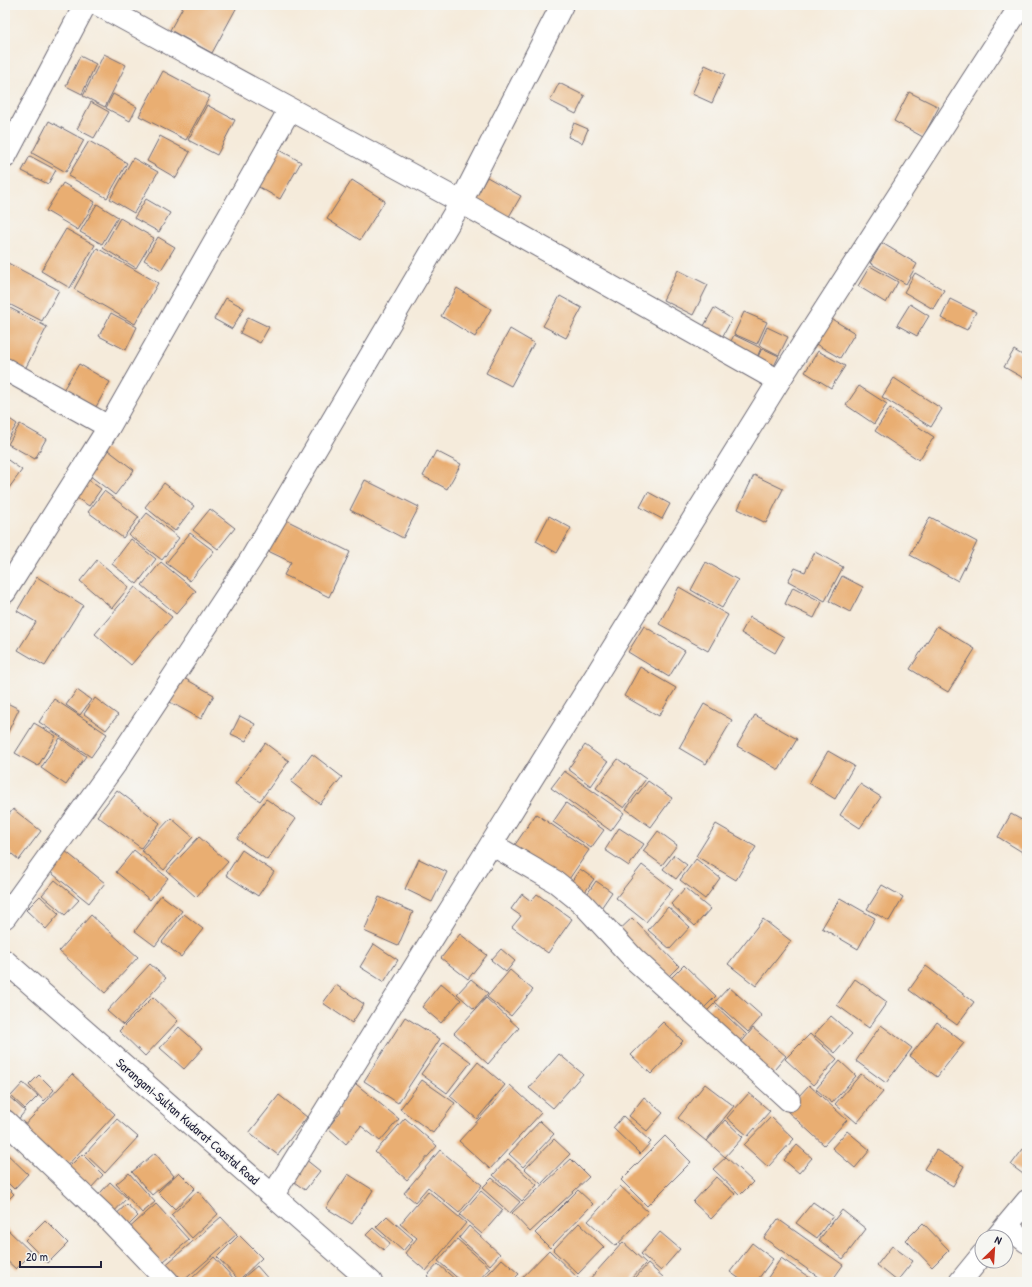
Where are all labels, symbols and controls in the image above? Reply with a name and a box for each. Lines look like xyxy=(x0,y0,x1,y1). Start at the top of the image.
street label: Sarangani-Sultan Kudarat Coastal Road xyxy=(112,1054,264,1188)
north arrow xyxy=(974,1229,1014,1269)
text: N xyxy=(993,1232,1004,1248)
scale bar xyxy=(20,1243,101,1269)
text: 20 m xyxy=(26,1248,48,1265)

